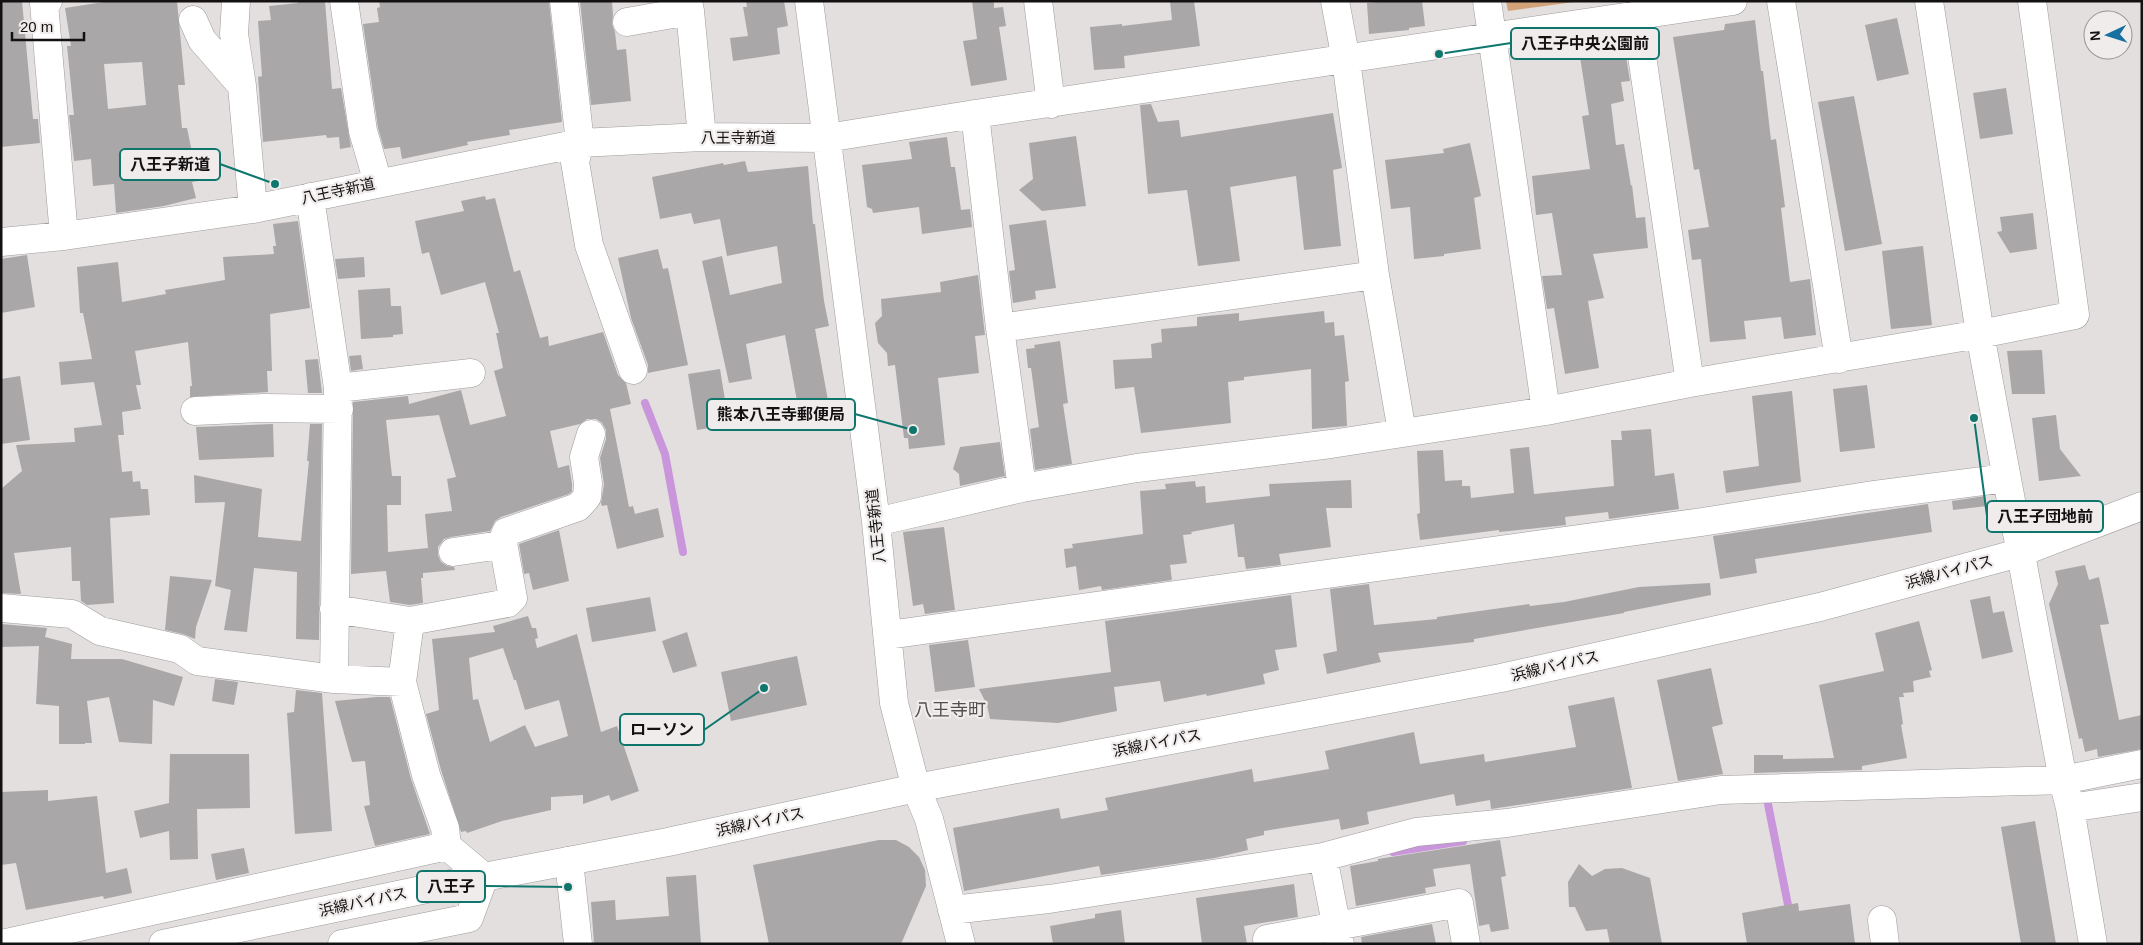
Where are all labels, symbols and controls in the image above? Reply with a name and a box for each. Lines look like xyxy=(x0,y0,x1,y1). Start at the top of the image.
scale bar xyxy=(12,10,85,42)
north arrow xyxy=(2083,10,2133,60)
text: 20 m xyxy=(20,18,53,35)
callout: 八王子中央公園前 xyxy=(1511,28,1659,59)
text: N xyxy=(2087,30,2103,42)
text: 八王子中央公園前 xyxy=(1521,35,1649,52)
street label: 八王寺新道 xyxy=(700,129,776,146)
callout: 八王子新道 xyxy=(120,149,220,180)
text: 八王子新道 xyxy=(130,156,210,173)
street label: 八王寺新道 xyxy=(299,174,376,207)
callout: 熊本八王寺郵便局 xyxy=(707,399,855,430)
text: 熊本八王寺郵便局 xyxy=(717,405,845,423)
street label: 八王寺新道 xyxy=(863,488,888,564)
callout: 八王子団地前 xyxy=(1987,501,2103,532)
text: 八王子団地前 xyxy=(1997,508,2093,525)
street label: 浜線バイパス xyxy=(1903,552,1994,591)
street label: 浜線バイパス xyxy=(1509,647,1601,684)
district label: 八王寺町 xyxy=(914,700,986,720)
callout: ローソン xyxy=(620,714,704,745)
text: ローソン xyxy=(630,721,694,738)
street label: 浜線バイパス xyxy=(1111,726,1203,759)
street label: 浜線バイパス xyxy=(714,804,806,839)
callout: 八王子 xyxy=(417,871,485,902)
text: 八王子 xyxy=(427,878,475,895)
street label: 浜線バイパス xyxy=(317,884,409,919)

